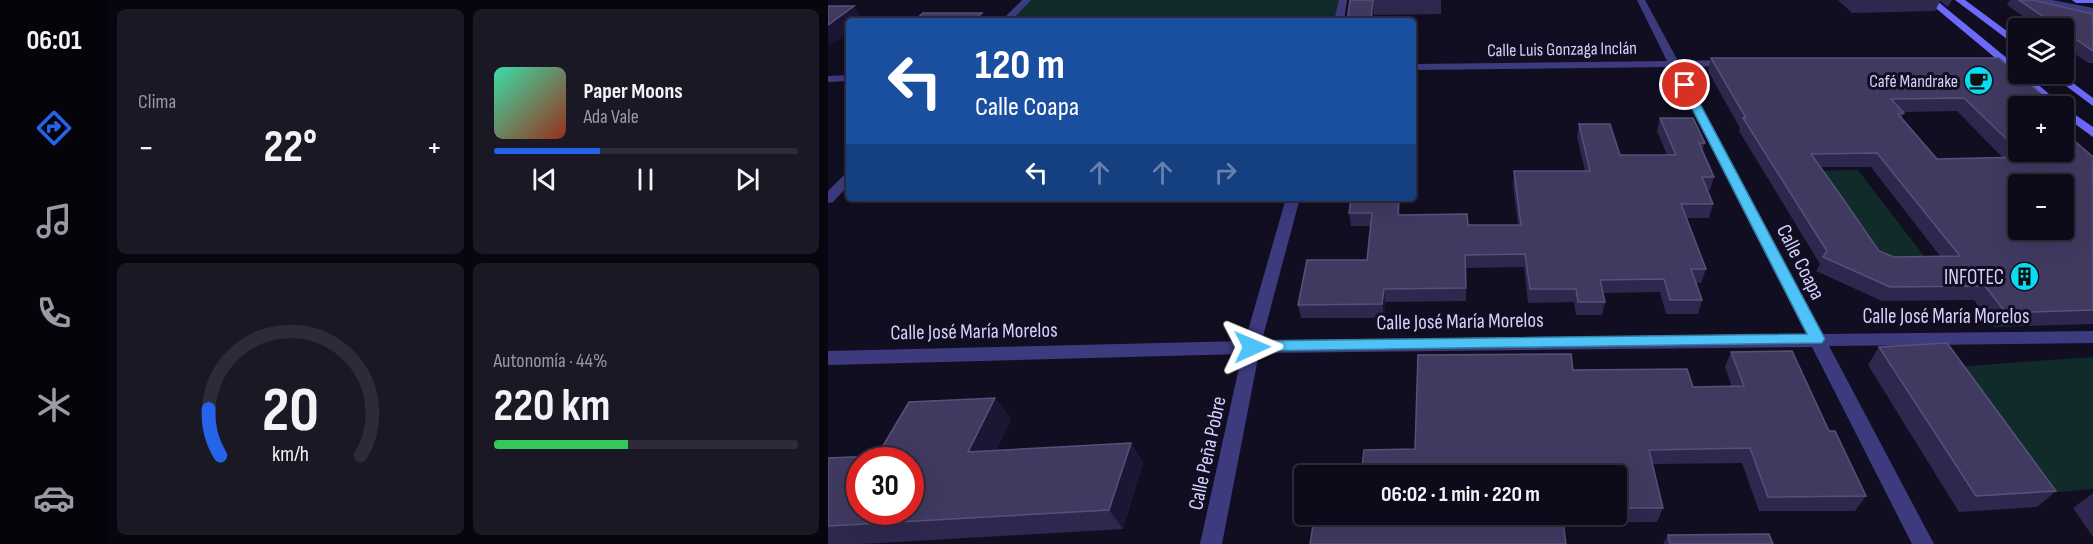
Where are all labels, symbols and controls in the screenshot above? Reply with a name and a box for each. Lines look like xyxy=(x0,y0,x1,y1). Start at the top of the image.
map controls xyxy=(2008,18,2074,240)
button: layers xyxy=(2008,18,2074,84)
text: 06:01 xyxy=(26,25,82,57)
street label: Calle Luis Gonzaga Inclán xyxy=(1487,38,1637,61)
text: 120 m xyxy=(975,40,1065,91)
icon: left xyxy=(876,42,954,120)
pin xyxy=(1659,59,1710,110)
cafe icon: Café Mandrake xyxy=(1963,65,1995,97)
icon: arrive xyxy=(1668,68,1701,101)
place label: Café Mandrake xyxy=(1869,71,1958,92)
text: Paper Moons xyxy=(584,78,683,105)
text: Clima xyxy=(138,90,176,114)
text: Calle Coapa xyxy=(975,91,1079,123)
button: + xyxy=(2008,96,2074,162)
text: Ada Vale xyxy=(584,105,639,129)
icon: directions xyxy=(33,107,75,149)
text: 22° xyxy=(263,120,317,175)
text: − xyxy=(138,128,154,168)
text: + xyxy=(426,128,442,168)
icon: left xyxy=(1020,156,1053,189)
icon: ahead xyxy=(1083,156,1116,189)
icon: ahead xyxy=(1146,156,1179,189)
icon: right xyxy=(1209,156,1242,189)
icon: previous xyxy=(528,163,561,196)
icon: pause xyxy=(629,163,662,196)
icon: next xyxy=(731,163,764,196)
button: − xyxy=(2008,174,2074,240)
icon: music xyxy=(33,200,75,242)
street label: Calle Coapa xyxy=(1771,220,1830,304)
building icon: INFOTEC xyxy=(2009,261,2041,293)
place label: INFOTEC xyxy=(1944,265,2004,290)
icon: phone xyxy=(33,292,75,334)
street label: Calle José María Morelos xyxy=(1862,304,2030,329)
street label: Calle José María Morelos xyxy=(1376,308,1544,335)
position arrow xyxy=(1220,315,1284,379)
street label: Calle José María Morelos xyxy=(890,318,1058,345)
text: Autonomía · 44% xyxy=(494,349,607,373)
text: 20 xyxy=(262,374,319,449)
text: 220 km xyxy=(494,379,610,434)
icon: climate xyxy=(33,384,75,426)
street label: Calle Peña Pobre xyxy=(1183,394,1232,512)
text: km/h xyxy=(272,442,309,467)
speed limit sign: 30 xyxy=(846,447,924,525)
icon: car xyxy=(33,477,75,519)
text: 06:02 · 1 min · 220 m xyxy=(1381,481,1540,508)

